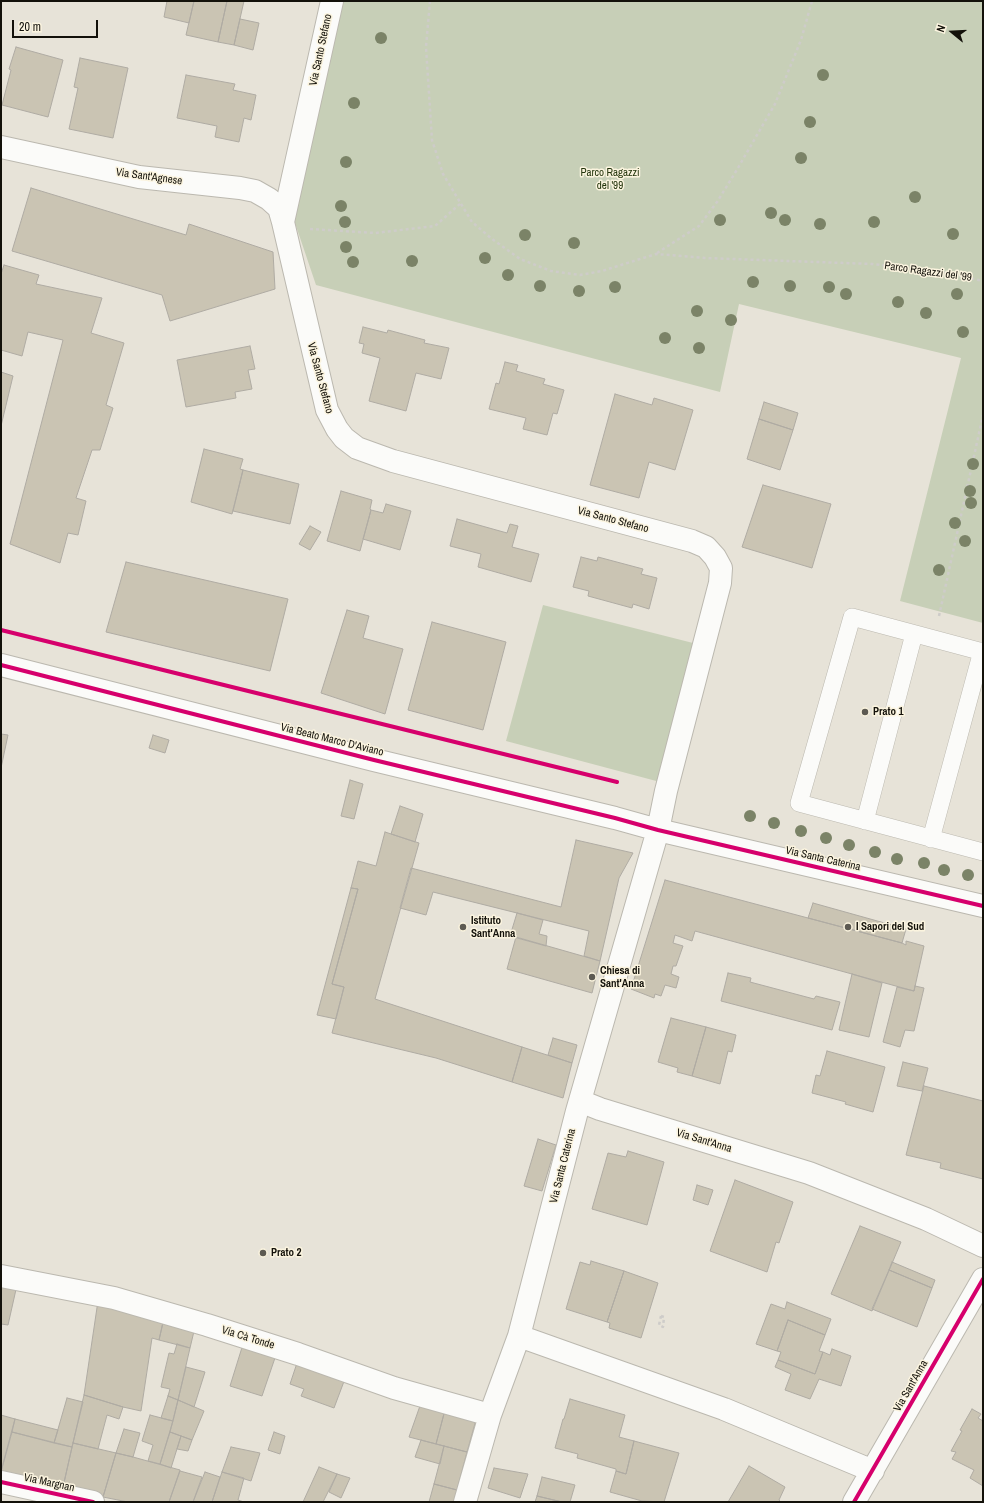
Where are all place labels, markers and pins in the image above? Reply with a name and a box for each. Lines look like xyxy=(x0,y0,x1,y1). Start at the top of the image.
place label: Prato 1 xyxy=(873,705,904,719)
marker: Prato 1 xyxy=(860,707,870,717)
place label: Istituto Sant'Anna xyxy=(471,914,515,940)
place label: I Sapori del Sud xyxy=(856,920,924,934)
marker: Istituto Sant'Anna xyxy=(458,922,468,932)
marker: I Sapori del Sud xyxy=(843,922,853,932)
place label: Chiesa di Sant'Anna xyxy=(600,964,644,990)
marker: Chiesa di Sant'Anna xyxy=(587,972,597,982)
place label: Prato 2 xyxy=(271,1246,302,1260)
marker: Prato 2 xyxy=(258,1248,268,1258)

